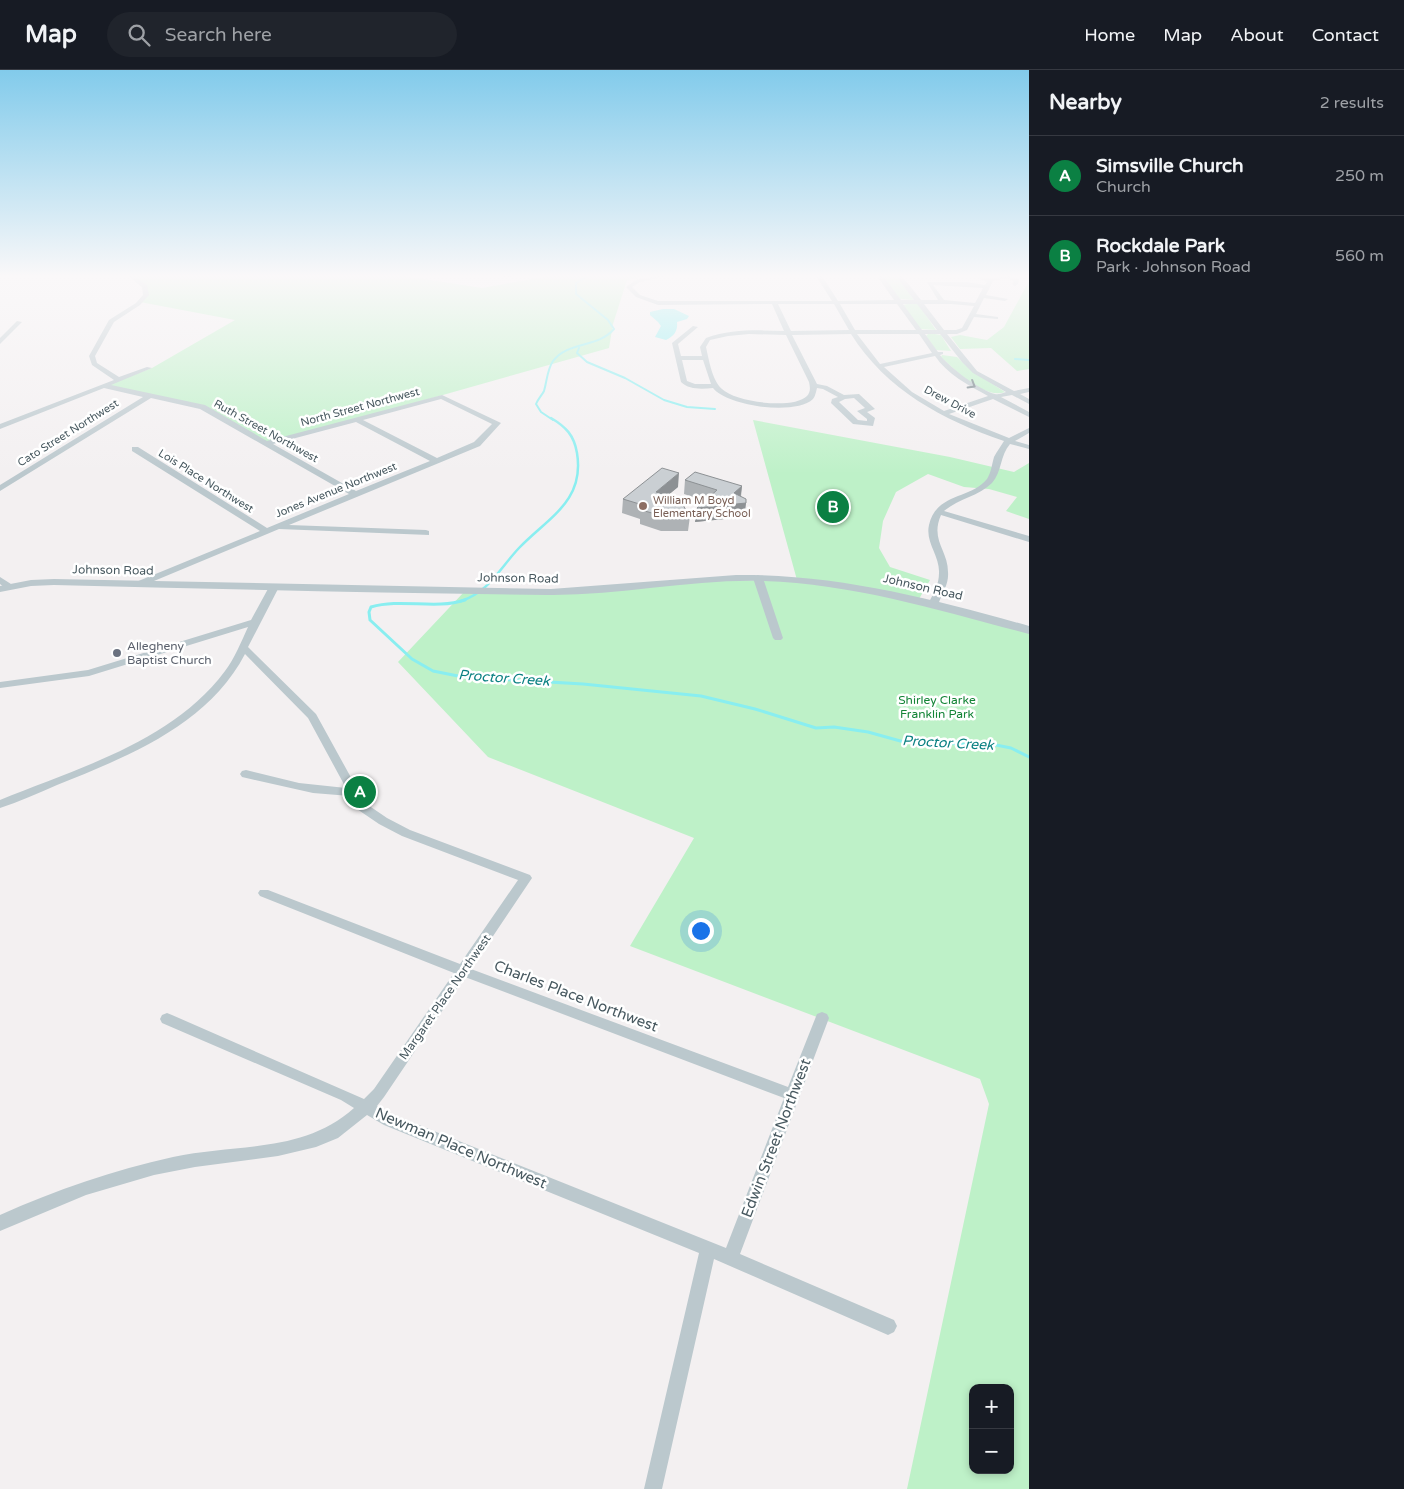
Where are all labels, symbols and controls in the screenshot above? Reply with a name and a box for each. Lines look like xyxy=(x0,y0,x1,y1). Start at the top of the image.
search box xyxy=(107,12,457,57)
text: Map xyxy=(25,20,77,49)
icon: search xyxy=(125,21,153,49)
text: Search here xyxy=(165,24,272,46)
text: Home xyxy=(1084,24,1135,46)
text: Map xyxy=(1163,24,1202,46)
text: About xyxy=(1230,24,1284,46)
text: Contact xyxy=(1312,24,1379,46)
text: Nearby xyxy=(1049,90,1122,115)
text: 2 results xyxy=(1320,93,1384,113)
text: Simsville Church xyxy=(1096,155,1244,177)
text: A xyxy=(1059,166,1071,186)
text: 250 m xyxy=(1335,166,1384,186)
text: Church xyxy=(1096,177,1151,197)
text: Rockdale Park xyxy=(1096,235,1225,257)
text: B xyxy=(1059,246,1071,266)
text: 560 m xyxy=(1335,246,1384,266)
text: Park · Johnson Road xyxy=(1096,257,1251,277)
one-way arrow xyxy=(967,378,976,388)
street label: Drew Drive xyxy=(922,383,978,421)
street label: North Street Northwest xyxy=(299,385,421,429)
street label: Cato Street Northwest xyxy=(15,397,121,469)
street label: Ruth Street Northwest xyxy=(212,397,320,465)
street label: Lois Place Northwest xyxy=(156,446,256,516)
street label: Jones Avenue Northwest xyxy=(273,460,399,520)
pin: B xyxy=(817,488,849,526)
place label: William M Boyd Elementary School xyxy=(653,494,751,520)
marker: William M Boyd Elementary School xyxy=(637,500,649,512)
street label: Johnson Road xyxy=(72,562,154,578)
street label: Johnson Road xyxy=(477,570,559,586)
street label: Johnson Road xyxy=(882,571,964,603)
place label: Allegheny Baptist Church xyxy=(127,639,212,667)
marker: Allegheny Baptist Church xyxy=(111,647,123,659)
water label: Proctor Creek xyxy=(458,666,552,690)
park label: Shirley Clarke Franklin Park xyxy=(898,693,976,721)
water label: Proctor Creek xyxy=(902,732,995,754)
pin: A xyxy=(344,773,376,811)
your location xyxy=(688,918,714,944)
street label: Margaret Place Northwest xyxy=(396,931,494,1062)
street label: Charles Place Northwest xyxy=(492,956,661,1036)
street label: Edwin Street Northwest xyxy=(737,1056,815,1220)
street label: Newman Place Northwest xyxy=(373,1104,550,1192)
map controls xyxy=(969,1384,1014,1474)
button: + xyxy=(969,1384,1014,1429)
button: − xyxy=(969,1429,1014,1474)

